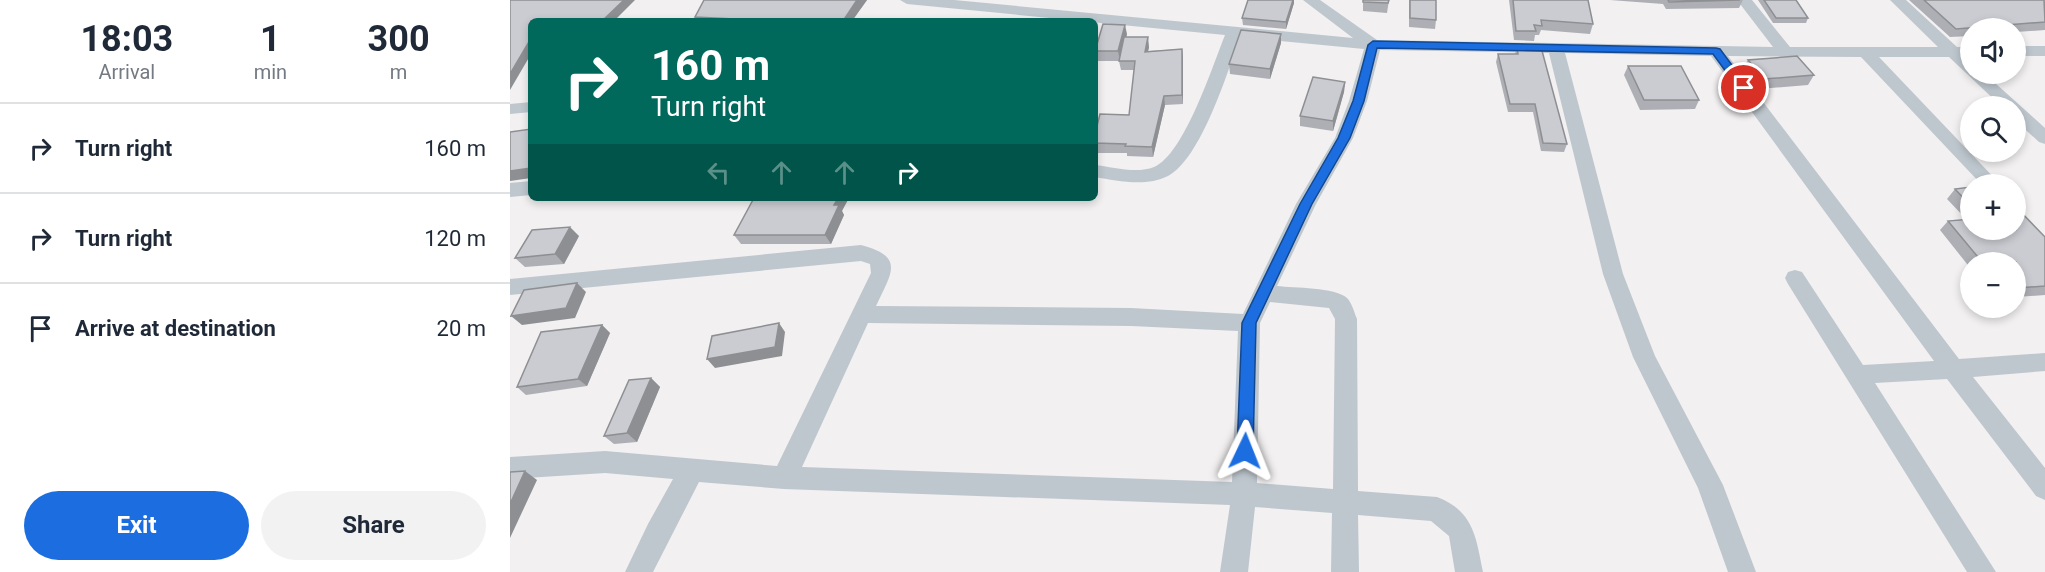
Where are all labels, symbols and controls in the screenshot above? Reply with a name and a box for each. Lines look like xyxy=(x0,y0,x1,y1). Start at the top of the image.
text: 18:03 xyxy=(80,18,173,60)
text: 1 xyxy=(260,18,281,60)
text: 300 xyxy=(368,18,430,60)
map controls xyxy=(1960,18,2026,318)
button: sound xyxy=(1960,18,2026,84)
text: 160 m xyxy=(651,41,770,90)
icon: right xyxy=(552,42,630,120)
text: Arrival xyxy=(98,60,155,84)
text: min xyxy=(254,60,287,84)
text: m xyxy=(390,60,407,84)
pin xyxy=(1718,62,1769,113)
icon: arrive xyxy=(1727,71,1760,104)
text: Turn right xyxy=(651,91,766,123)
button: search xyxy=(1960,96,2026,162)
icon: right xyxy=(24,132,57,165)
text: Turn right xyxy=(75,136,172,161)
text: 160 m xyxy=(424,136,486,161)
icon: left xyxy=(702,156,735,189)
icon: ahead xyxy=(765,156,798,189)
icon: ahead xyxy=(828,156,861,189)
icon: right xyxy=(891,156,924,189)
button: + xyxy=(1960,174,2026,240)
icon: right xyxy=(24,222,57,255)
text: Turn right xyxy=(75,226,172,251)
text: 120 m xyxy=(424,226,486,251)
button: − xyxy=(1960,252,2026,318)
icon: arrive xyxy=(24,312,57,345)
text: Arrive at destination xyxy=(75,316,276,341)
text: 20 m xyxy=(437,316,486,341)
position arrow xyxy=(1213,419,1277,483)
button: Exit xyxy=(24,491,249,560)
button: Share xyxy=(261,491,486,560)

